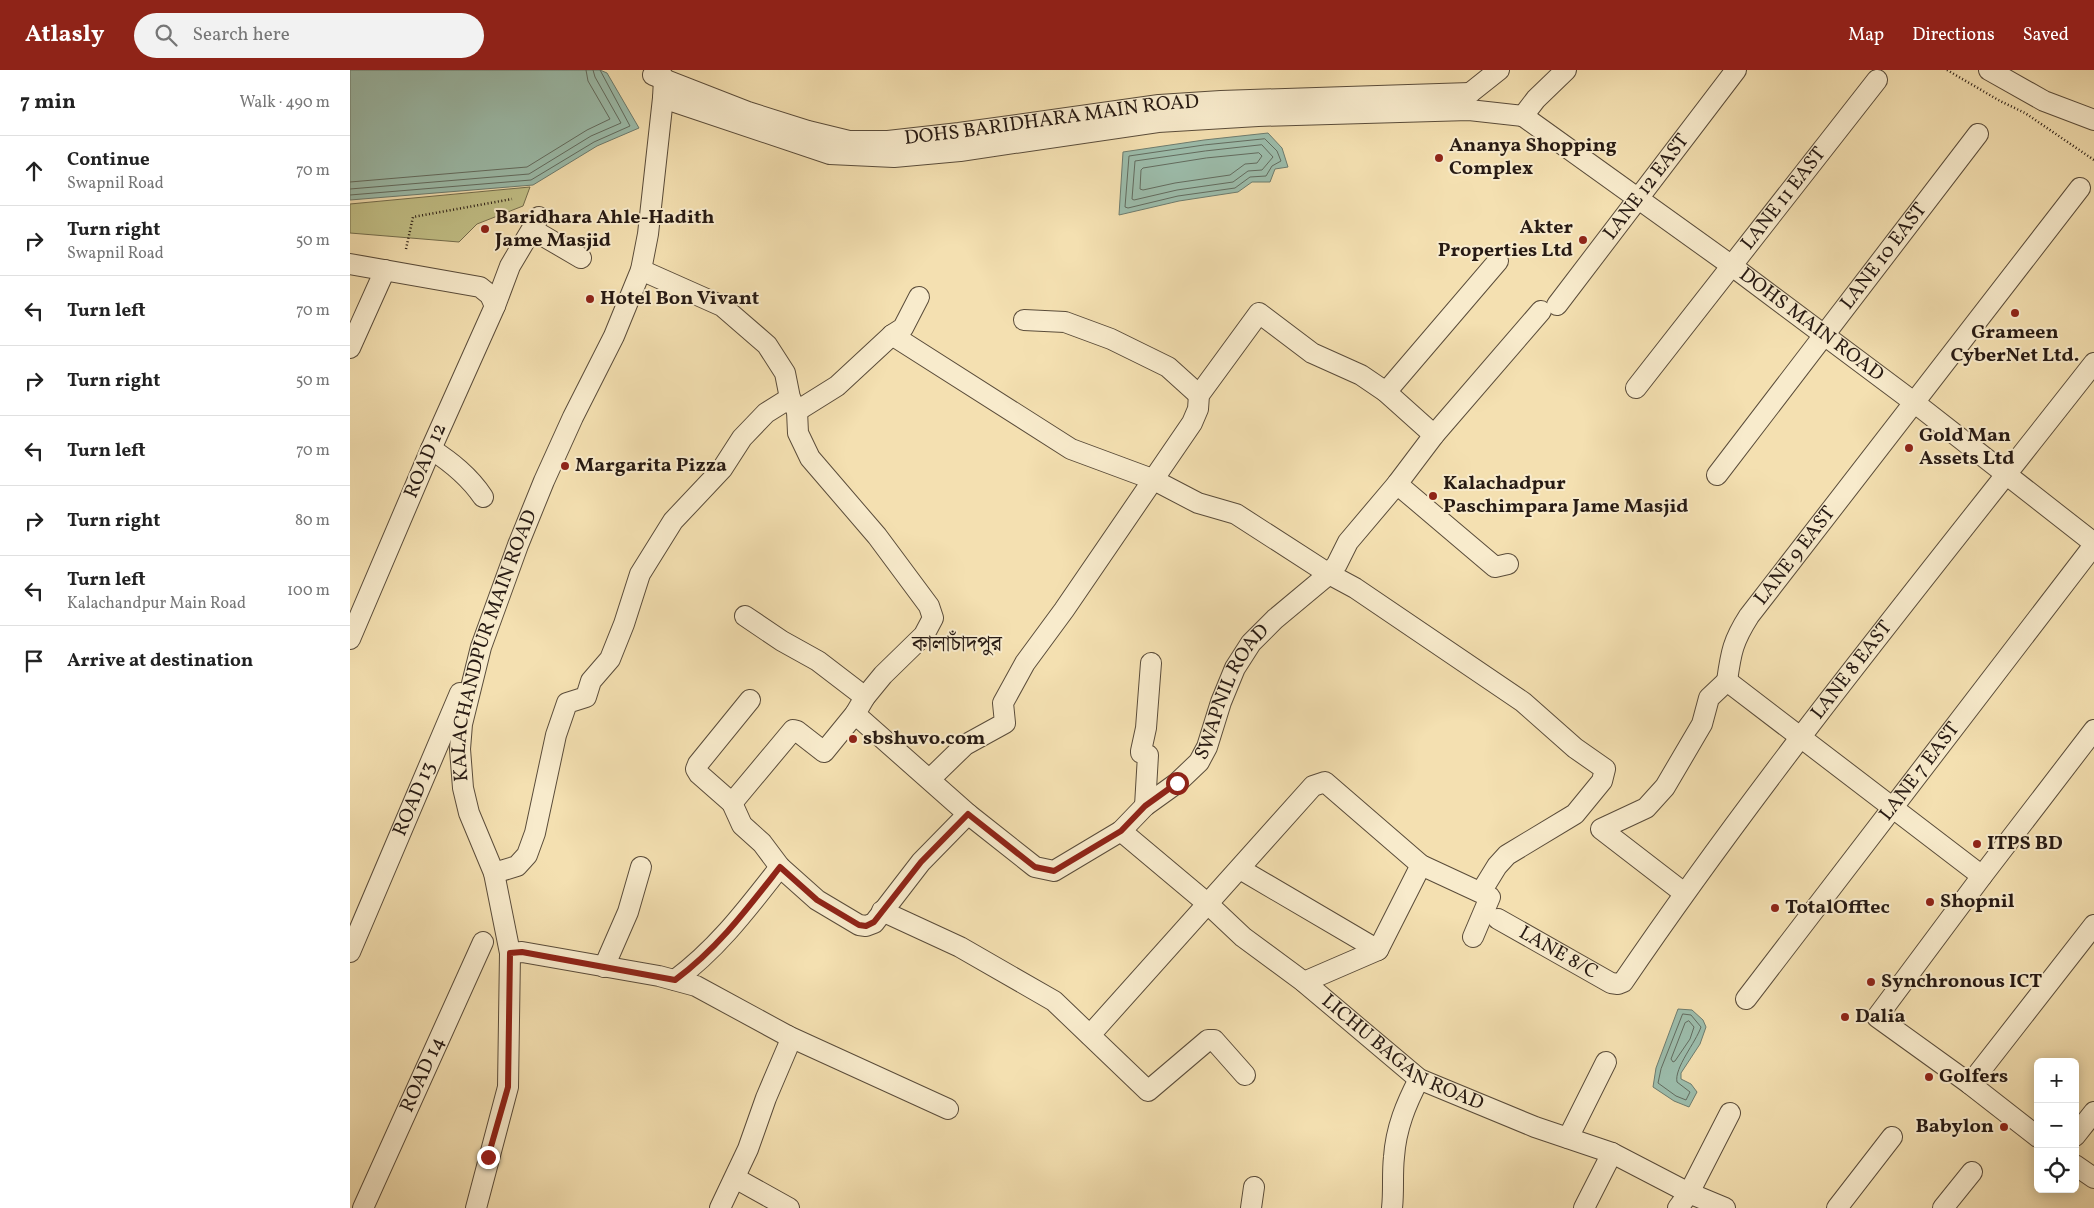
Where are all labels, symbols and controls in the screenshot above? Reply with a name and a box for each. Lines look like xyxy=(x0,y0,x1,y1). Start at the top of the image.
search box xyxy=(134,13,484,58)
text: Atlasly xyxy=(25,18,104,52)
icon: search xyxy=(152,21,180,49)
text: Search here xyxy=(192,22,290,48)
text: Map xyxy=(1848,23,1884,48)
text: Directions xyxy=(1912,23,1995,48)
text: Saved xyxy=(2023,23,2069,48)
text: 7 min xyxy=(20,88,76,117)
street label: DOHS BARIDHARA MAIN ROAD xyxy=(903,88,1200,153)
text: Walk · 490 m xyxy=(239,92,330,114)
street label: LANE 12 EAST xyxy=(1597,128,1696,246)
place label: Ananya Shopping Complex xyxy=(1449,132,1617,183)
street label: LANE 11 EAST xyxy=(1735,141,1833,256)
text: Continue xyxy=(67,147,150,173)
marker: Ananya Shopping Complex xyxy=(1433,152,1445,164)
icon: ahead xyxy=(20,157,48,185)
text: 70 m xyxy=(296,160,330,182)
text: Swapnil Road xyxy=(67,173,164,195)
street label: LANE 10 EAST xyxy=(1834,197,1934,316)
place label: Baridhara Ahle-Hadith Jame Masjid xyxy=(494,204,715,255)
place label: Akter Properties Ltd xyxy=(1438,214,1573,265)
text: Turn right xyxy=(67,217,160,243)
marker: Baridhara Ahle-Hadith Jame Masjid xyxy=(479,223,491,235)
icon: right xyxy=(20,227,48,255)
text: 50 m xyxy=(296,230,330,252)
marker: Akter Properties Ltd xyxy=(1577,234,1589,246)
text: Swapnil Road xyxy=(67,243,164,265)
street label: DOHS MAIN ROAD xyxy=(1733,262,1889,389)
place label: Hotel Bon Vivant xyxy=(600,285,760,313)
marker: Hotel Bon Vivant xyxy=(584,293,596,305)
icon: left xyxy=(20,297,48,325)
text: Turn left xyxy=(67,298,146,324)
text: 70 m xyxy=(296,300,330,322)
marker: Grameen CyberNet Ltd. xyxy=(2009,307,2021,319)
place label: Grameen CyberNet Ltd. xyxy=(1951,319,2079,370)
icon: right xyxy=(20,367,48,395)
text: Turn right xyxy=(67,368,160,394)
text: 50 m xyxy=(296,370,330,392)
street label: ROAD 12 xyxy=(398,419,454,503)
place label: Gold Man Assets Ltd xyxy=(1919,422,2014,473)
icon: left xyxy=(20,437,48,465)
text: Turn left xyxy=(67,438,146,464)
text: 70 m xyxy=(296,440,330,462)
marker: Gold Man Assets Ltd xyxy=(1903,442,1915,454)
place label: Margarita Pizza xyxy=(575,452,727,480)
marker: Margarita Pizza xyxy=(559,460,571,472)
place label: Kalachadpur Paschimpara Jame Masjid xyxy=(1443,470,1688,521)
marker: Kalachadpur Paschimpara Jame Masjid xyxy=(1427,490,1439,502)
street label: LANE 9 EAST xyxy=(1748,501,1843,612)
street label: KALACHANDPUR MAIN ROAD xyxy=(446,506,545,783)
icon: right xyxy=(20,507,48,535)
text: Turn right xyxy=(67,508,160,534)
text: 80 m xyxy=(295,510,330,532)
text: Turn left xyxy=(67,567,146,593)
icon: left xyxy=(20,577,48,605)
text: 100 m xyxy=(287,580,330,602)
text: Kalachandpur Main Road xyxy=(67,593,246,615)
street label: LANE 8 EAST xyxy=(1805,615,1899,726)
street label: SWAPNIL ROAD xyxy=(1188,618,1276,765)
district label: কালাচাঁদপুর xyxy=(911,630,1003,661)
icon: arrive xyxy=(20,647,48,675)
text: Arrive at destination xyxy=(67,648,253,674)
street label: LANE 7 EAST xyxy=(1873,717,1967,827)
place label: sbshuvo.com xyxy=(863,725,985,753)
marker: sbshuvo.com xyxy=(847,733,859,745)
street label: ROAD 13 xyxy=(387,758,443,841)
route start xyxy=(1166,772,1189,795)
place label: ITPS BD xyxy=(1987,830,2063,858)
marker: ITPS BD xyxy=(1971,838,1983,850)
place label: Shopnil xyxy=(1940,888,2015,916)
place label: TotalOfftec xyxy=(1785,894,1890,922)
marker: Shopnil xyxy=(1924,896,1936,908)
marker: TotalOfftec xyxy=(1769,902,1781,914)
street label: LANE 8/C xyxy=(1513,919,1603,987)
place label: Synchronous ICT xyxy=(1881,968,2042,996)
marker: Synchronous ICT xyxy=(1865,976,1877,988)
street label: LICHU BAGAN ROAD xyxy=(1315,988,1488,1118)
place label: Dalia xyxy=(1855,1003,1905,1031)
marker: Dalia xyxy=(1839,1011,1851,1023)
street label: ROAD 14 xyxy=(394,1033,452,1117)
map controls xyxy=(2034,1058,2079,1193)
button: + xyxy=(2034,1058,2079,1103)
place label: Golfers xyxy=(1939,1063,2008,1091)
marker: Golfers xyxy=(1923,1071,1935,1083)
button: − xyxy=(2034,1103,2079,1148)
place label: Babylon xyxy=(1915,1113,1994,1141)
marker: Babylon xyxy=(1998,1121,2010,1133)
route end xyxy=(477,1146,500,1169)
button: locate xyxy=(2034,1148,2079,1193)

